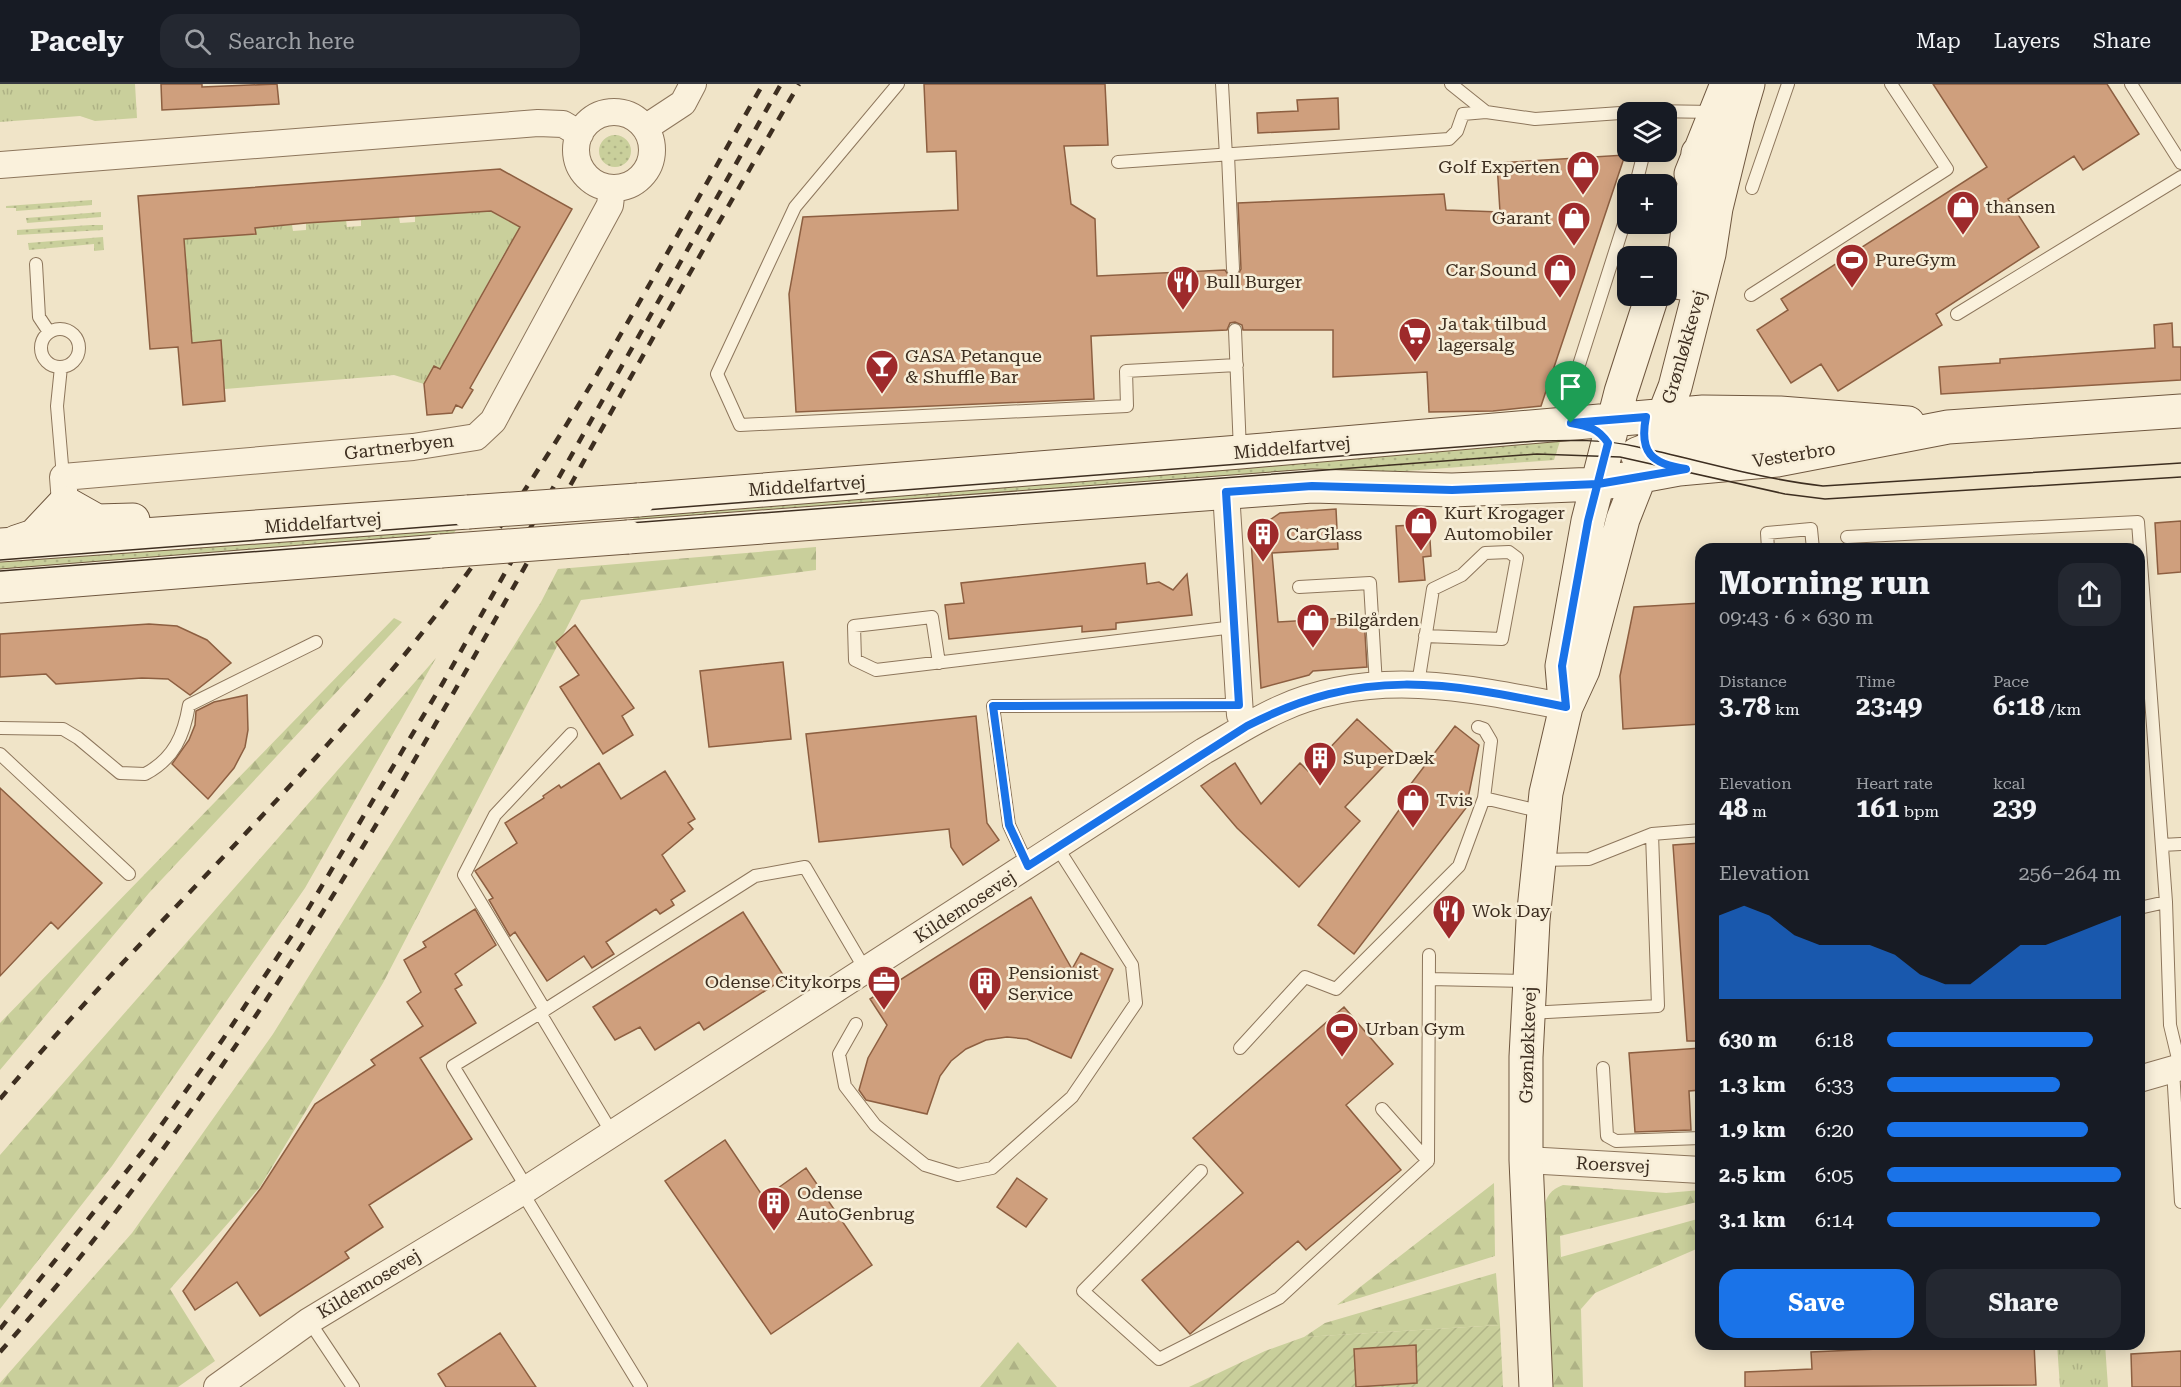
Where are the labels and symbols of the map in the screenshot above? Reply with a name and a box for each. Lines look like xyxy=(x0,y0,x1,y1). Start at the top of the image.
shop icon: Golf Experten xyxy=(1565,149,1601,196)
place label: Golf Experten xyxy=(1438,156,1560,177)
shop icon: thansen xyxy=(1945,189,1981,236)
place label: thansen xyxy=(1986,196,2056,217)
shop icon: Garant xyxy=(1556,200,1592,247)
place label: Garant xyxy=(1492,207,1551,228)
sports icon: PureGym xyxy=(1834,242,1870,289)
place label: PureGym xyxy=(1875,249,1956,270)
shop icon: Car Sound xyxy=(1542,252,1578,299)
place label: Car Sound xyxy=(1445,259,1537,280)
restaurant icon: Bull Burger xyxy=(1165,264,1201,311)
place label: Bull Burger xyxy=(1206,271,1302,292)
street label: Grønløkkevej xyxy=(1657,288,1710,406)
place label: Ja tak tilbud lagersalg xyxy=(1438,313,1547,355)
supermarket icon: Ja tak tilbud lagersalg xyxy=(1397,316,1433,363)
place label: GASA Petanque & Shuffle Bar xyxy=(905,345,1042,387)
bar icon: GASA Petanque & Shuffle Bar xyxy=(864,348,900,395)
pin xyxy=(1545,361,1596,423)
street label: Gartnerbyen xyxy=(343,429,455,464)
street label: Middelfartvej xyxy=(1232,432,1351,463)
street label: Vesterbro xyxy=(1751,438,1837,471)
street label: Middelfartvej xyxy=(748,471,866,500)
place label: Kurt Krogager Automobiler xyxy=(1444,502,1565,544)
shop icon: Kurt Krogager Automobiler xyxy=(1403,505,1439,552)
street label: Middelfartvej xyxy=(264,508,382,537)
building icon: CarGlass xyxy=(1245,516,1281,563)
place label: CarGlass xyxy=(1286,523,1362,544)
shop icon: Bilgården xyxy=(1295,602,1331,649)
place label: Bilgården xyxy=(1336,609,1420,630)
building icon: SuperDæk xyxy=(1302,740,1338,787)
place label: SuperDæk xyxy=(1343,747,1435,768)
shop icon: Tvis xyxy=(1395,782,1431,829)
place label: Tvis xyxy=(1436,789,1473,810)
street label: Kildemosevej xyxy=(910,866,1019,947)
restaurant icon: Wok Day xyxy=(1431,893,1467,940)
place label: Wok Day xyxy=(1472,900,1551,921)
place label: Pensionist Service xyxy=(1008,962,1099,1004)
office icon: Odense Citykorps xyxy=(866,964,902,1011)
building icon: Pensionist Service xyxy=(967,965,1003,1012)
place label: Odense Citykorps xyxy=(705,971,861,992)
street label: Grønløkkevej xyxy=(1515,986,1540,1104)
sports icon: Urban Gym xyxy=(1324,1011,1360,1058)
place label: Urban Gym xyxy=(1365,1018,1465,1039)
street label: Roersvej xyxy=(1575,1152,1651,1177)
place label: Odense AutoGenbrug xyxy=(797,1182,915,1224)
building icon: Odense AutoGenbrug xyxy=(756,1185,792,1232)
street label: Kildemosevej xyxy=(313,1245,424,1323)

